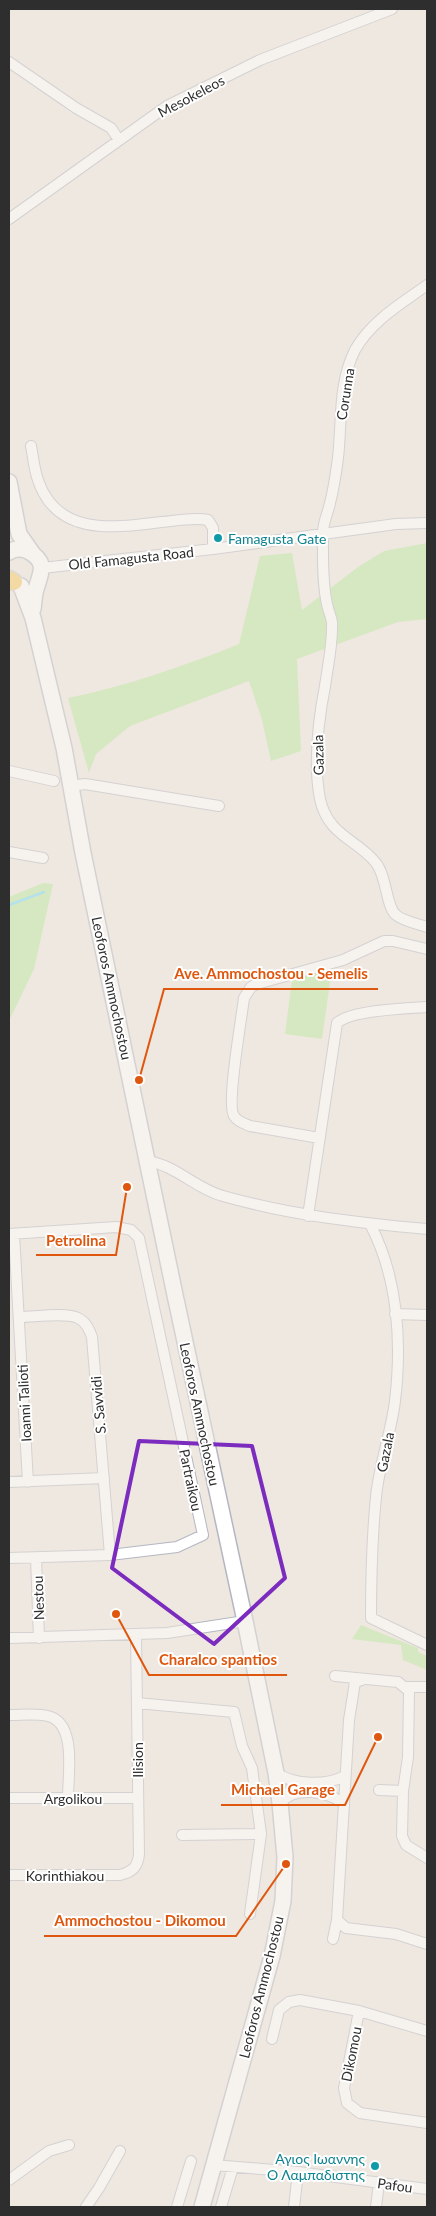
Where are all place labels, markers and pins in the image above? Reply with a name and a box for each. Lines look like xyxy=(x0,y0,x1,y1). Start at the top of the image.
place label: Famagusta Gate xyxy=(228,530,327,547)
marker: Famagusta Gate xyxy=(212,532,224,544)
callout: Ave. Ammochostou - Semelis xyxy=(164,959,378,989)
callout: Petrolina xyxy=(36,1225,116,1255)
callout: Charalco spantios xyxy=(149,1645,287,1675)
callout: Michael Garage xyxy=(221,1775,345,1805)
callout: Ammochostou - Dikomou xyxy=(44,1906,236,1936)
place label: Αγιος Ιωαννης Ο Λαμπαδιστης xyxy=(267,2150,365,2183)
marker: Αγιος Ιωαννης Ο Λαμπαδιστης xyxy=(369,2160,381,2172)

